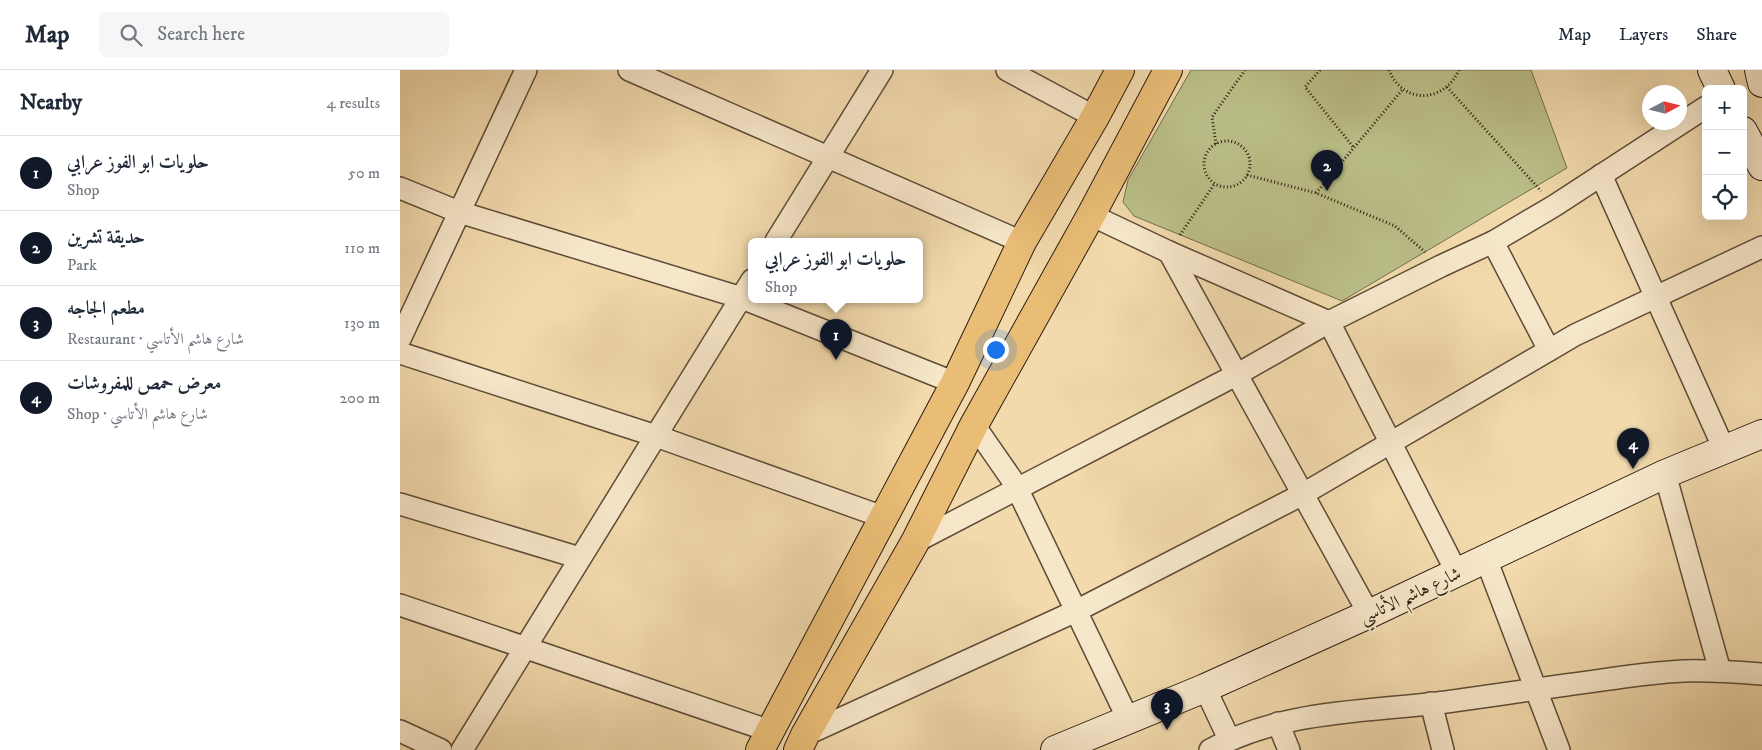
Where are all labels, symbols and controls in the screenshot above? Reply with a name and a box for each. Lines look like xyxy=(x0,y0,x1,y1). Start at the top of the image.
search box xyxy=(99,12,449,57)
text: Map xyxy=(25,20,69,50)
icon: search xyxy=(117,21,145,49)
text: Search here xyxy=(157,23,245,46)
text: Map xyxy=(1558,24,1591,46)
text: Layers xyxy=(1619,24,1668,46)
text: Share xyxy=(1696,24,1737,46)
north arrow xyxy=(1642,85,1687,130)
map controls xyxy=(1702,85,1747,220)
button: + xyxy=(1702,85,1747,130)
text: Nearby xyxy=(20,90,82,116)
text: 4 results xyxy=(327,93,380,113)
button: − xyxy=(1702,130,1747,175)
pin: 2 xyxy=(1311,150,1343,191)
text: حلويات ابو الفوز عرابي xyxy=(67,151,209,174)
text: 1 xyxy=(33,163,39,183)
text: 50 m xyxy=(348,163,380,183)
button: locate xyxy=(1702,175,1747,220)
text: Shop xyxy=(67,180,100,200)
text: حديقة تشرين xyxy=(67,226,145,249)
text: 2 xyxy=(32,238,40,258)
text: 110 m xyxy=(344,238,380,258)
popup xyxy=(748,238,923,303)
text: حلويات ابو الفوز عرابي xyxy=(765,248,906,271)
text: Park xyxy=(67,255,97,275)
text: Shop xyxy=(765,277,797,297)
text: مطعم الجاجه xyxy=(67,297,145,320)
text: 3 xyxy=(33,313,39,333)
text: 130 m xyxy=(344,313,380,333)
pin: 1 xyxy=(820,319,852,360)
text: Restaurant · شارع هاشم الأتاسي xyxy=(67,329,244,349)
your location xyxy=(983,337,1009,363)
text: معرض حمص للمفروشات xyxy=(67,372,221,395)
text: 4 xyxy=(31,388,41,408)
text: 200 m xyxy=(339,388,380,408)
text: Shop · شارع هاشم الأتاسي xyxy=(67,404,208,424)
pin: 4 xyxy=(1617,428,1649,469)
street label: شارع هاشم الأتاسي xyxy=(1355,560,1467,635)
pin: 3 xyxy=(1151,689,1183,730)

